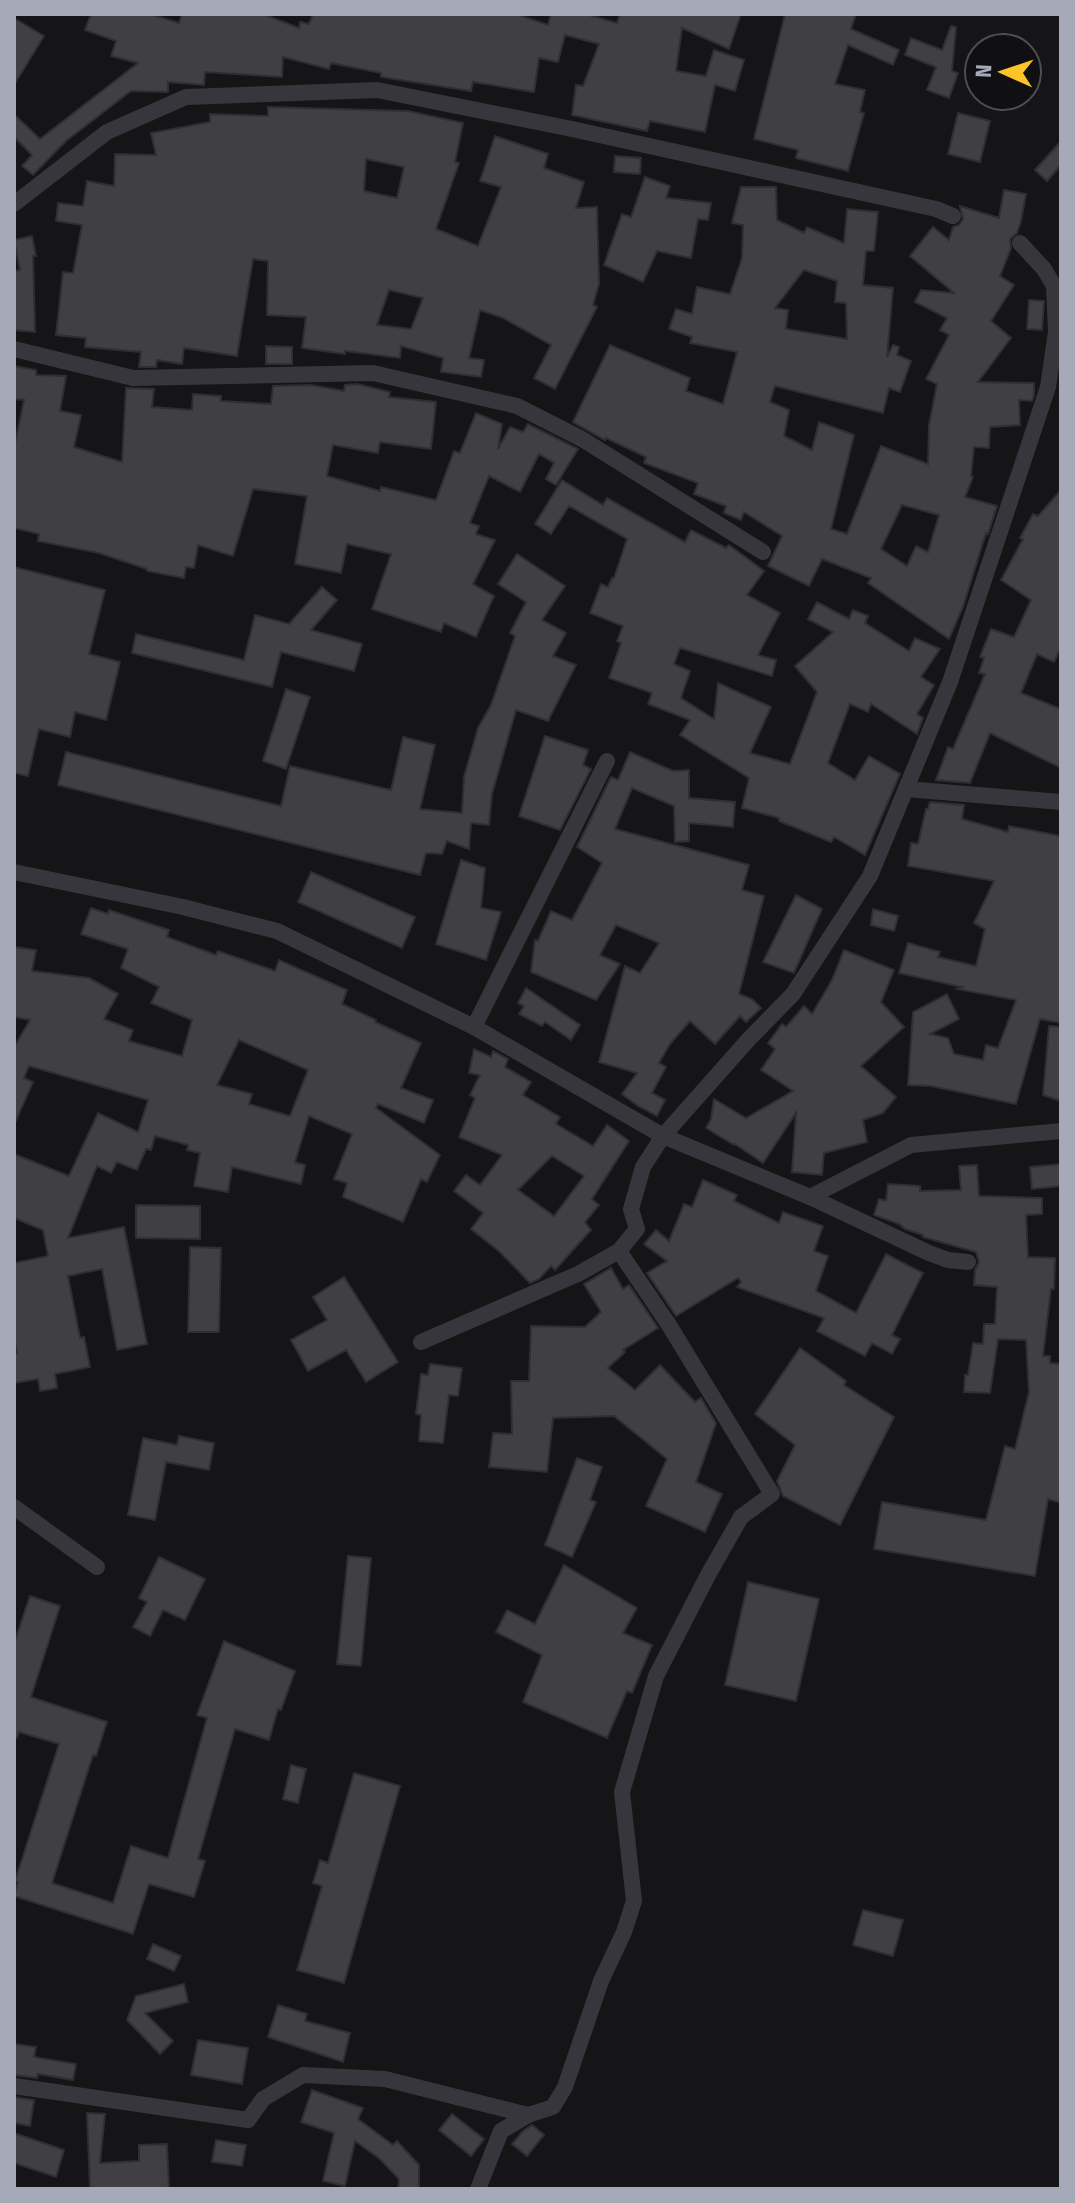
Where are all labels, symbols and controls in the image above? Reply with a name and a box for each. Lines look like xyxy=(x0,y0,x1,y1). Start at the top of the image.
north arrow xyxy=(963,32,1043,112)
text: N xyxy=(970,64,997,78)

